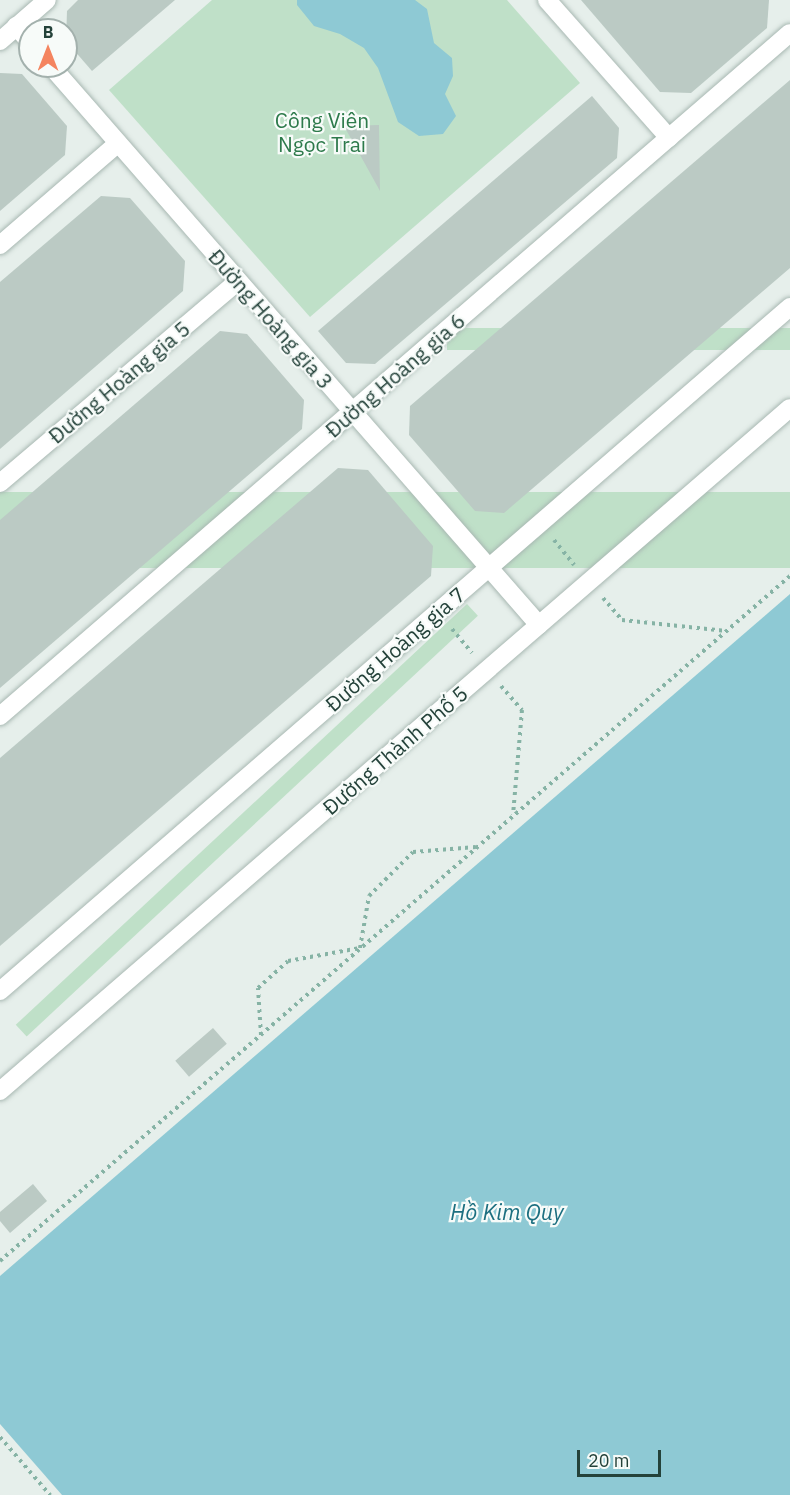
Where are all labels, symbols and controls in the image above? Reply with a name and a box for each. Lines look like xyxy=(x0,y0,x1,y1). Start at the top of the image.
north arrow xyxy=(18,18,78,78)
text: B xyxy=(43,22,53,42)
park label: Công Viên Ngọc Trai xyxy=(275,107,369,157)
street label: Đường Hoàng gia 3 xyxy=(204,244,338,394)
street label: Đường Hoàng gia 6 xyxy=(320,308,470,442)
street label: Đường Hoàng gia 5 xyxy=(43,316,195,448)
street label: Đường Hoàng gia 7 xyxy=(320,582,470,716)
street label: Đường Thành Phố 5 xyxy=(317,680,473,820)
water label: Hồ Kim Quy xyxy=(450,1199,564,1225)
scale bar xyxy=(580,1438,664,1476)
text: 20 m xyxy=(588,1449,630,1472)

